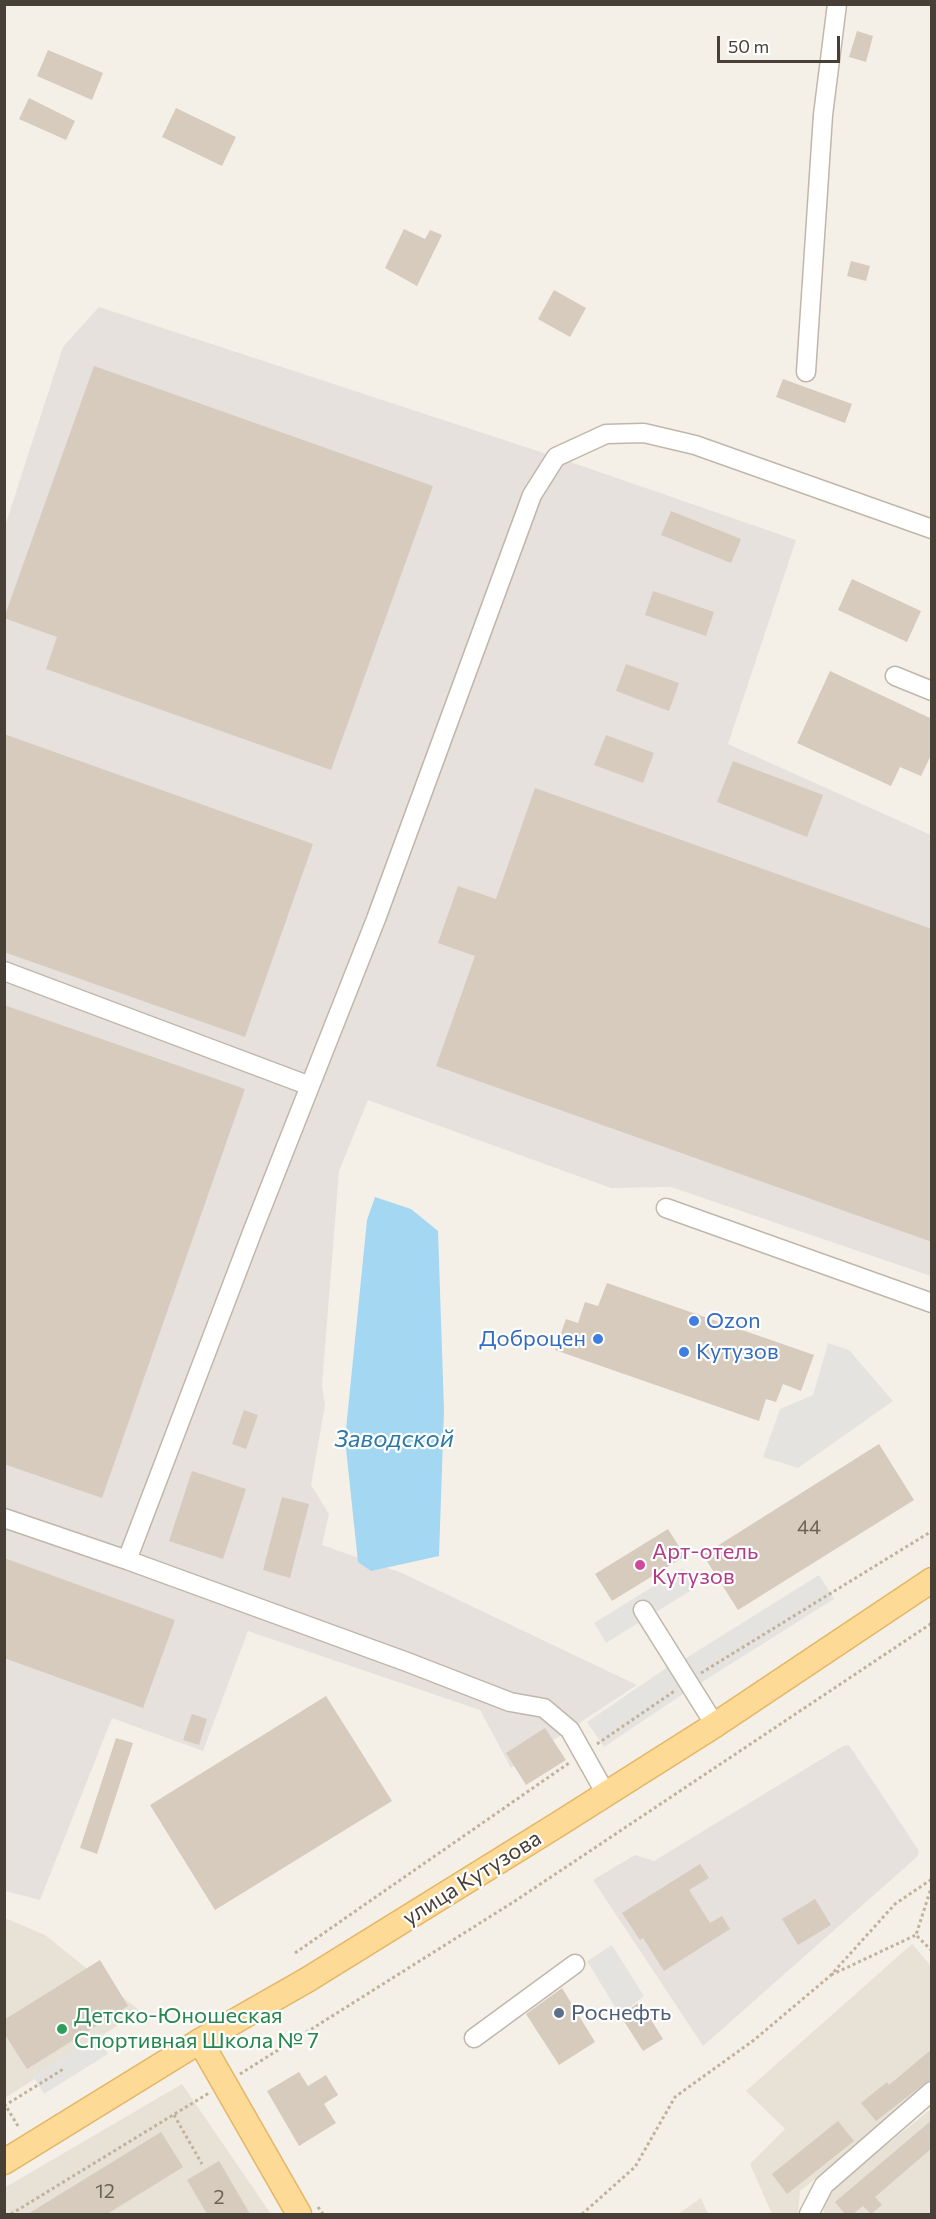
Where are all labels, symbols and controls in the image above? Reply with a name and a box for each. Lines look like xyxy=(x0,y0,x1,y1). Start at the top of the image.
scale bar xyxy=(720,24,843,62)
text: 50 m xyxy=(728,35,769,57)
place label: Ozon xyxy=(706,1308,761,1334)
marker: Ozon xyxy=(687,1314,701,1328)
place label: Доброцен xyxy=(479,1326,586,1352)
marker: Доброцен xyxy=(591,1332,605,1346)
place label: Кутузов xyxy=(696,1339,779,1365)
marker: Кутузов xyxy=(677,1345,691,1359)
water label: Заводской xyxy=(334,1425,454,1453)
house number: 44 xyxy=(797,1515,821,1539)
place label: Арт-отель Кутузов xyxy=(652,1539,758,1591)
marker: Арт-отель Кутузов xyxy=(633,1558,647,1572)
street label: улица Кутузова xyxy=(398,1825,546,1931)
place label: Роснефть xyxy=(571,2000,671,2026)
place label: Детско-Юношеская Спортивная Школа № 7 xyxy=(74,2003,319,2054)
marker: Роснефть xyxy=(552,2006,566,2020)
marker: Детско-Юношеская Спортивная Школа № 7 xyxy=(55,2022,69,2036)
house number: 12 xyxy=(95,2179,115,2203)
house number: 2 xyxy=(213,2185,225,2209)

